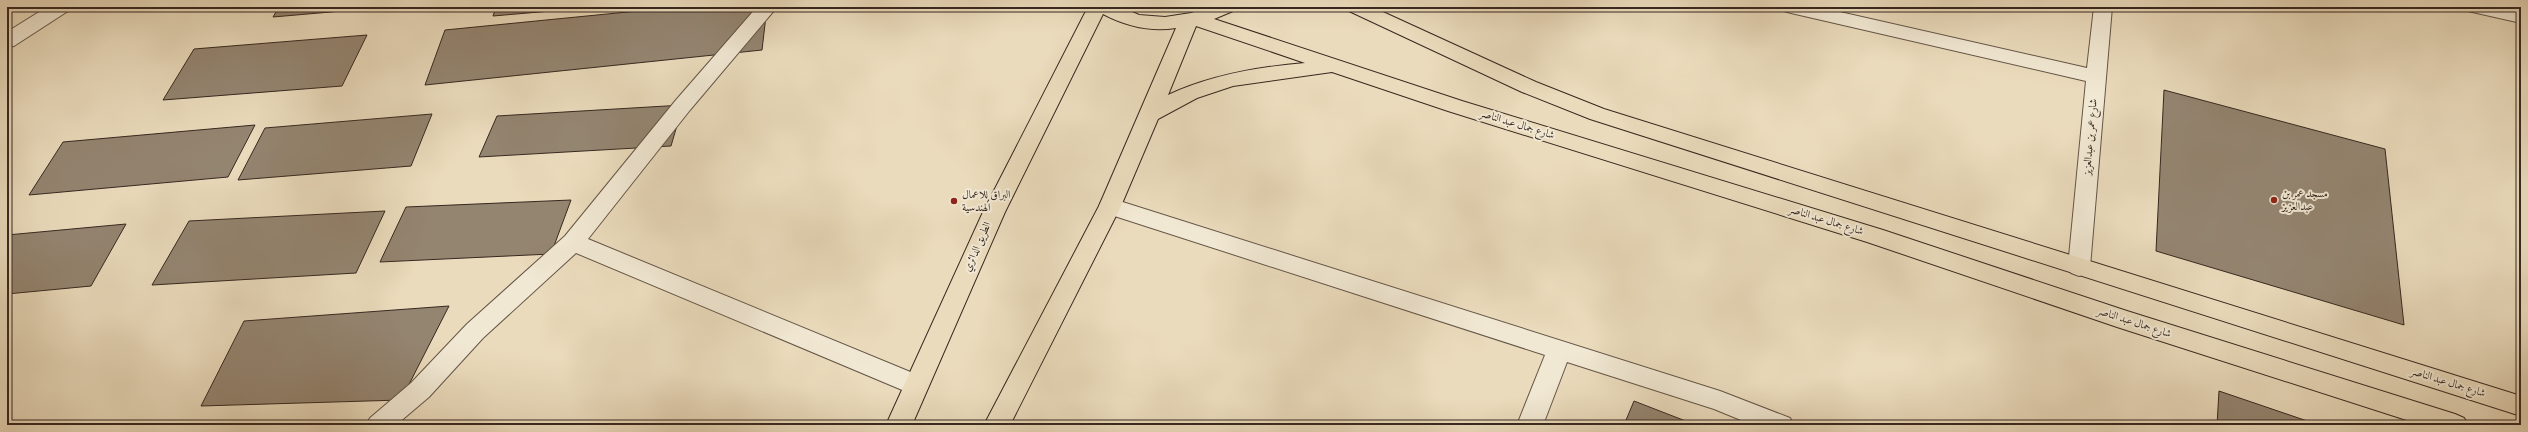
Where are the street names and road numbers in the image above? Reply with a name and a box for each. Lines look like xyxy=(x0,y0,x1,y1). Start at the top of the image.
street label: شارع عمر بن عبدالعزيز xyxy=(2080,98,2103,177)
street label: شارع جمال عبد الناصر xyxy=(1477,106,1556,144)
street label: شارع جمال عبد الناصر xyxy=(1786,202,1865,240)
street label: الطريق الدائري xyxy=(960,220,996,274)
street label: شارع جمال عبد الناصر xyxy=(2094,304,2173,343)
street label: شارع جمال عبد الناصر xyxy=(2408,364,2487,402)

